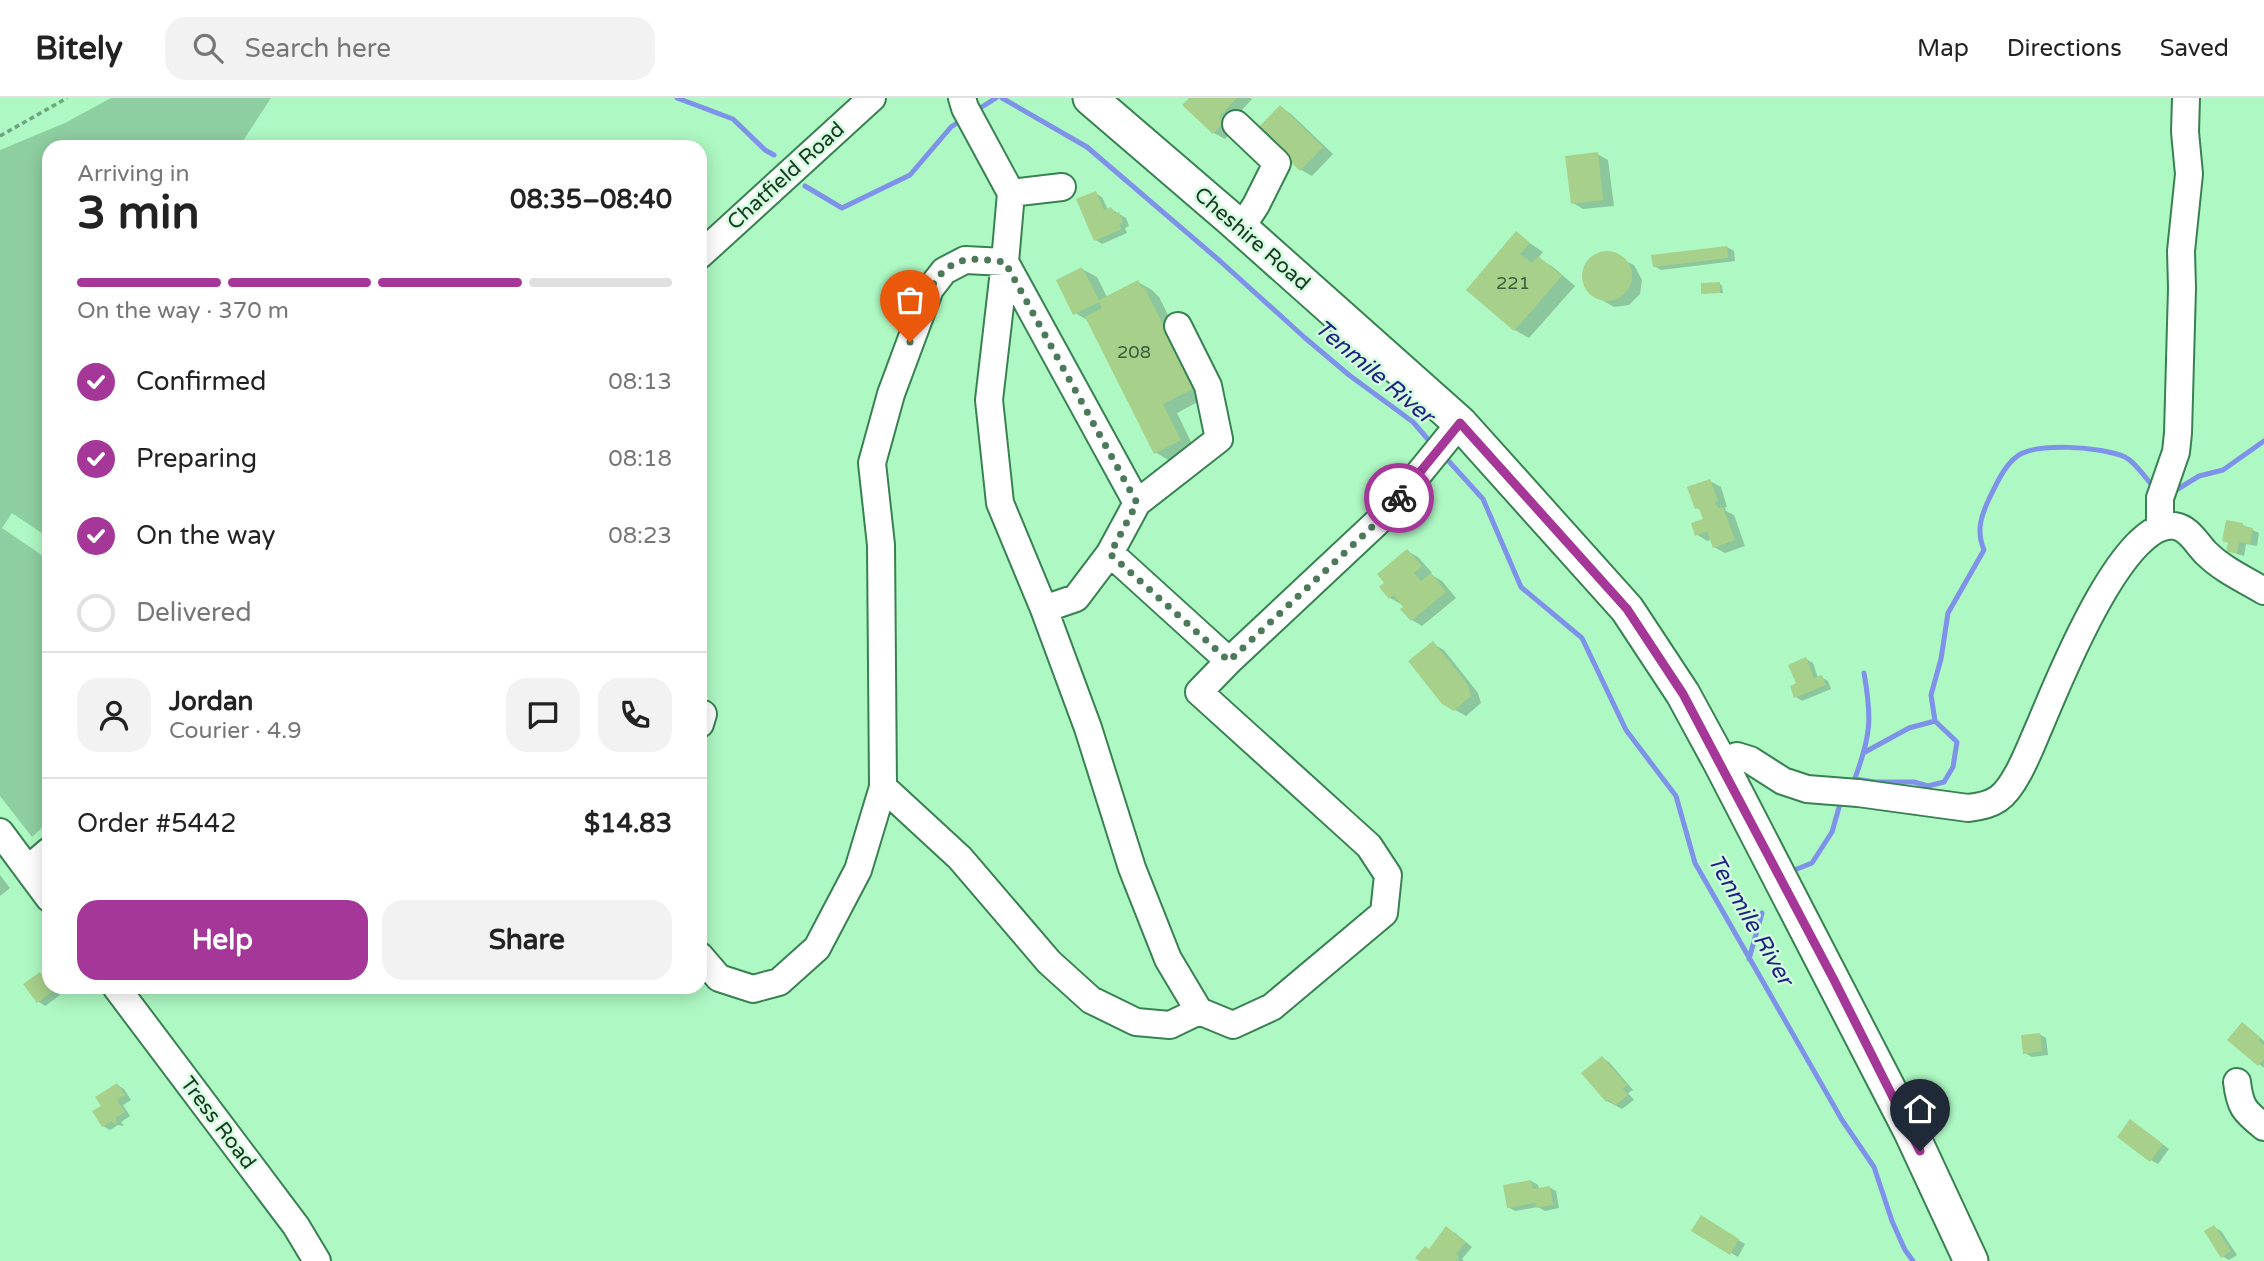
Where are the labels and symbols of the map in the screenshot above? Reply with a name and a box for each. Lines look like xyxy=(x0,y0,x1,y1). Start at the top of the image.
street label: Chatfield Road xyxy=(722,117,850,235)
street label: Cheshire Road xyxy=(1189,182,1315,296)
pin xyxy=(880,270,940,342)
house number: 221 xyxy=(1496,272,1530,294)
water label: Tenmile River xyxy=(1309,314,1442,432)
house number: 208 xyxy=(1117,341,1151,363)
courier xyxy=(1364,463,1434,533)
water label: Tenmile River xyxy=(1701,849,1800,993)
street label: Tress Road xyxy=(175,1072,261,1174)
pin xyxy=(1890,1079,1950,1151)

